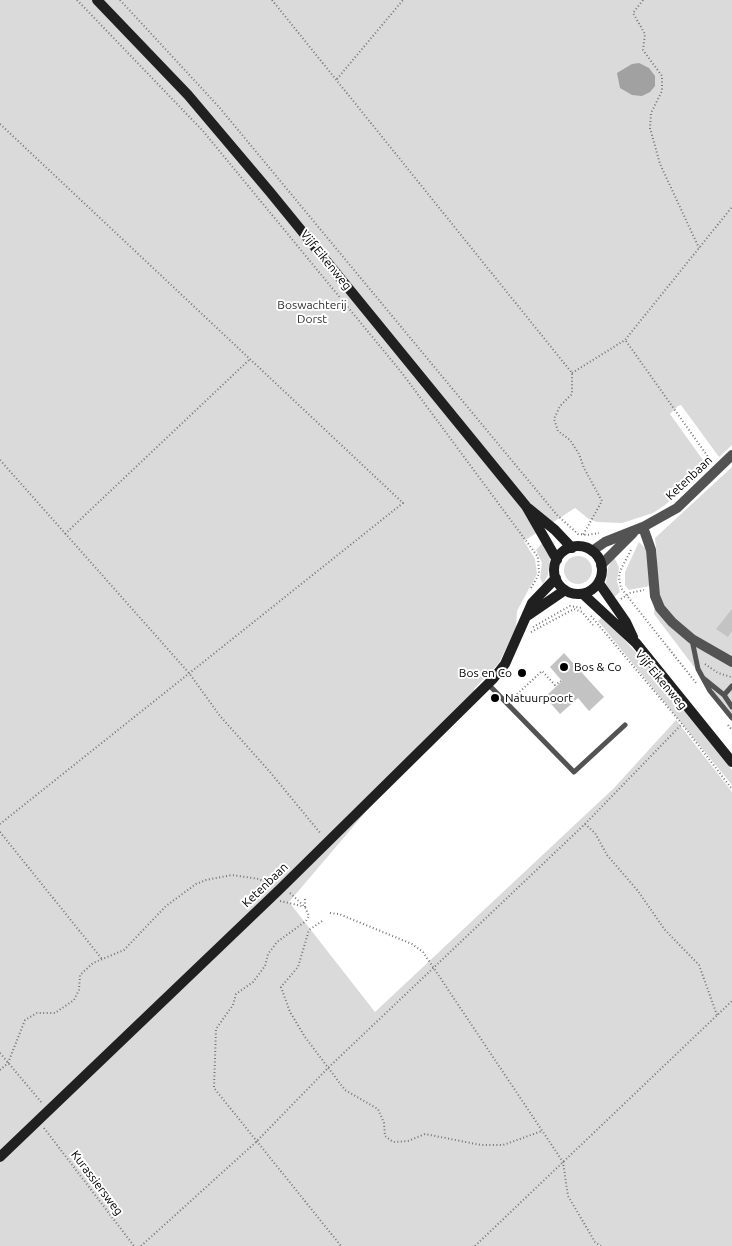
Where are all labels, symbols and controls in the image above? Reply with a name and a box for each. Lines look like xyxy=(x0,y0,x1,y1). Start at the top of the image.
street label: Vijf Eikenweg xyxy=(297,227,355,293)
park label: Boswachterij Dorst xyxy=(277,298,347,326)
street label: Ketenbaan xyxy=(663,453,715,503)
street label: Vijf Eikenweg xyxy=(632,647,690,713)
place label: Bos & Co xyxy=(574,660,622,674)
marker: Bos & Co xyxy=(558,661,570,673)
place label: Bos en Co xyxy=(459,666,512,680)
marker: Bos en Co xyxy=(516,667,528,679)
place label: Natuurpoort xyxy=(505,691,573,705)
marker: Natuurpoort xyxy=(489,692,501,704)
street label: Ketenbaan xyxy=(239,860,291,910)
street label: Kurassiersweg xyxy=(68,1148,126,1218)

